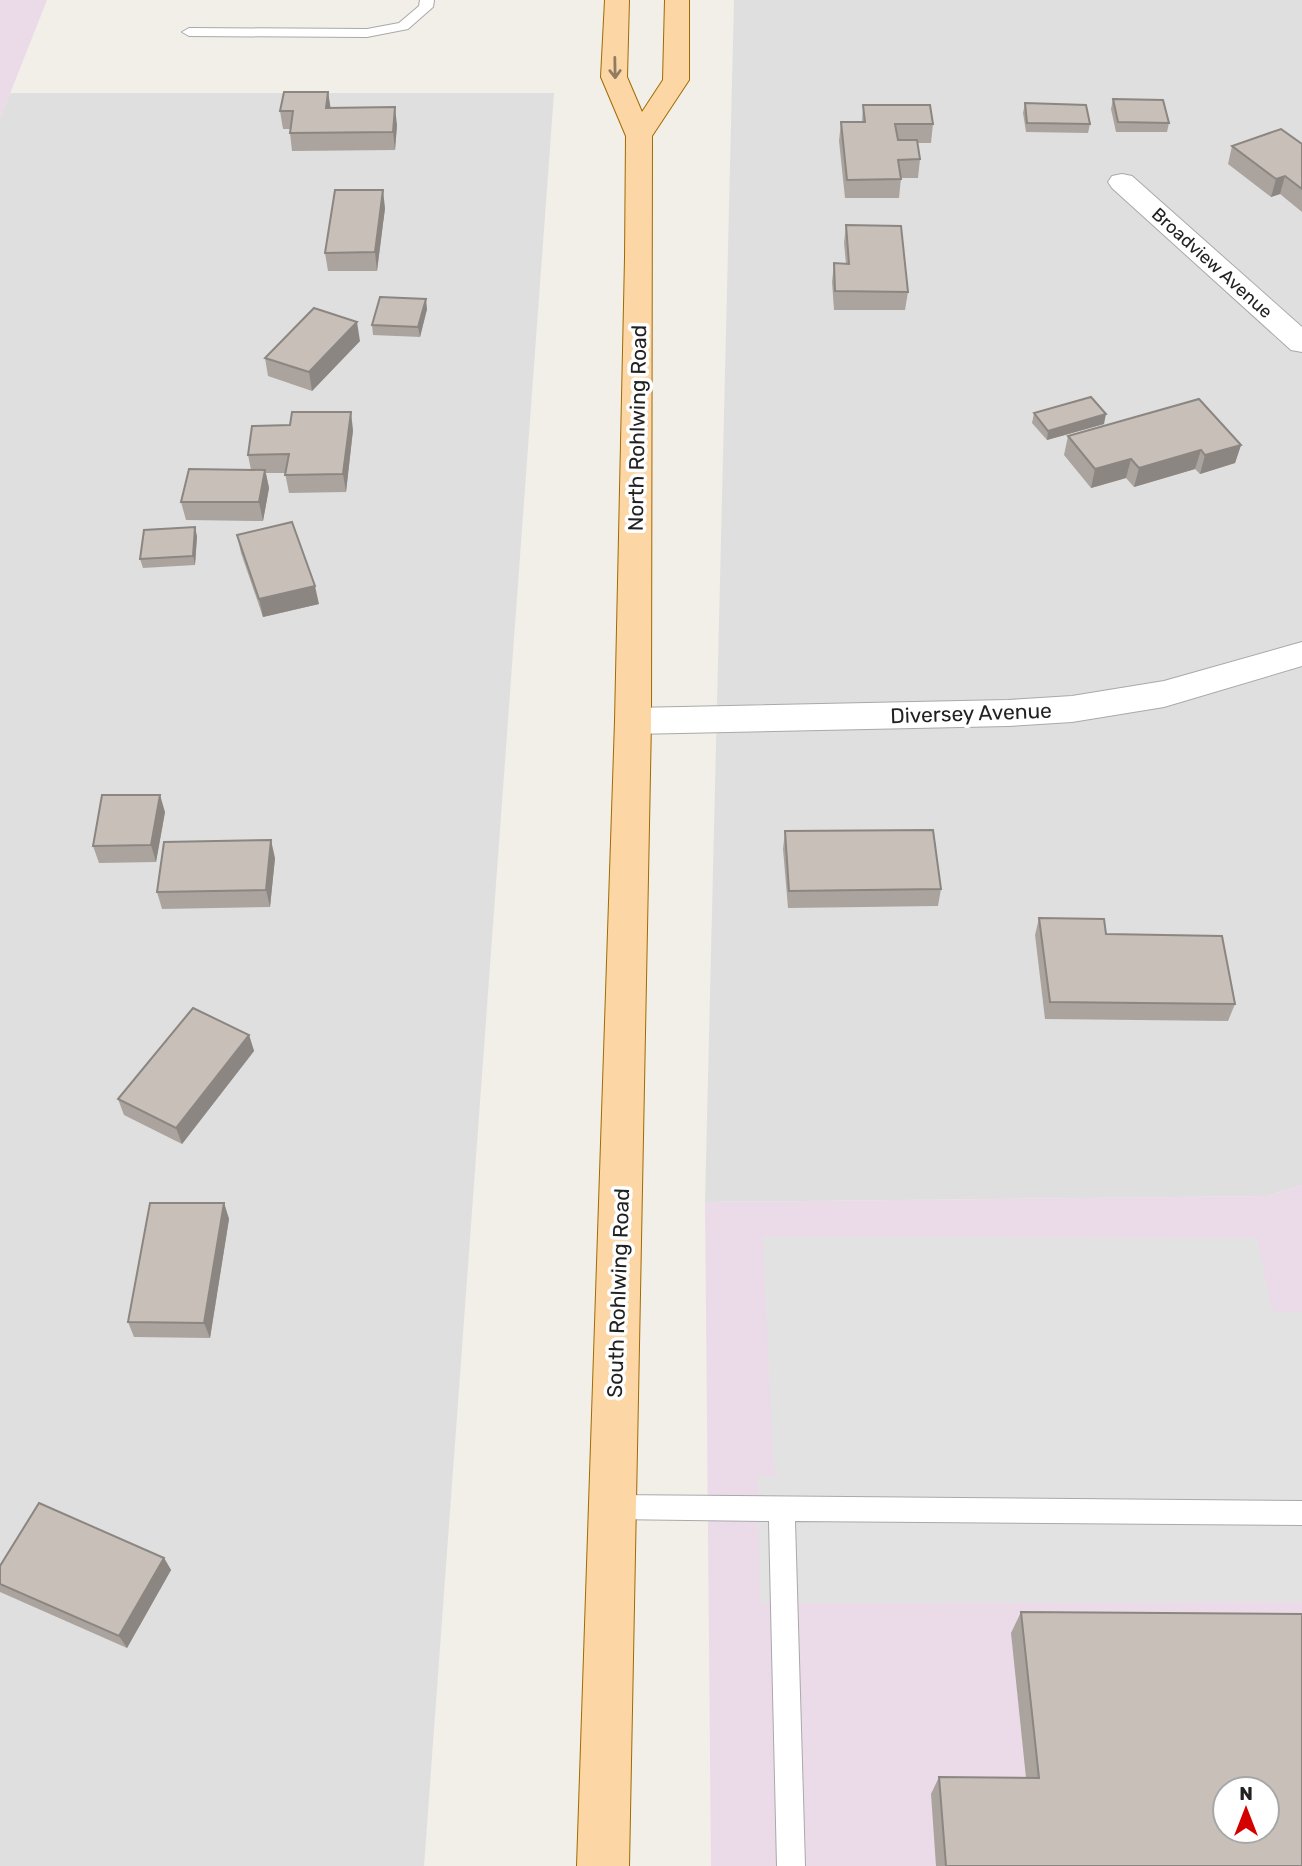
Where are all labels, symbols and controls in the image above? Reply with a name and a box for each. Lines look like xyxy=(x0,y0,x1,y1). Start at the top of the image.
one-way arrow xyxy=(608,56,622,79)
street label: Broadview Avenue xyxy=(1147,203,1277,323)
street label: North Rohlwing Road xyxy=(623,325,651,531)
street label: Diversey Avenue xyxy=(890,698,1052,728)
street label: South Rohlwing Road xyxy=(602,1188,634,1398)
north arrow xyxy=(1211,1775,1281,1845)
text: N xyxy=(1239,1782,1253,1805)

